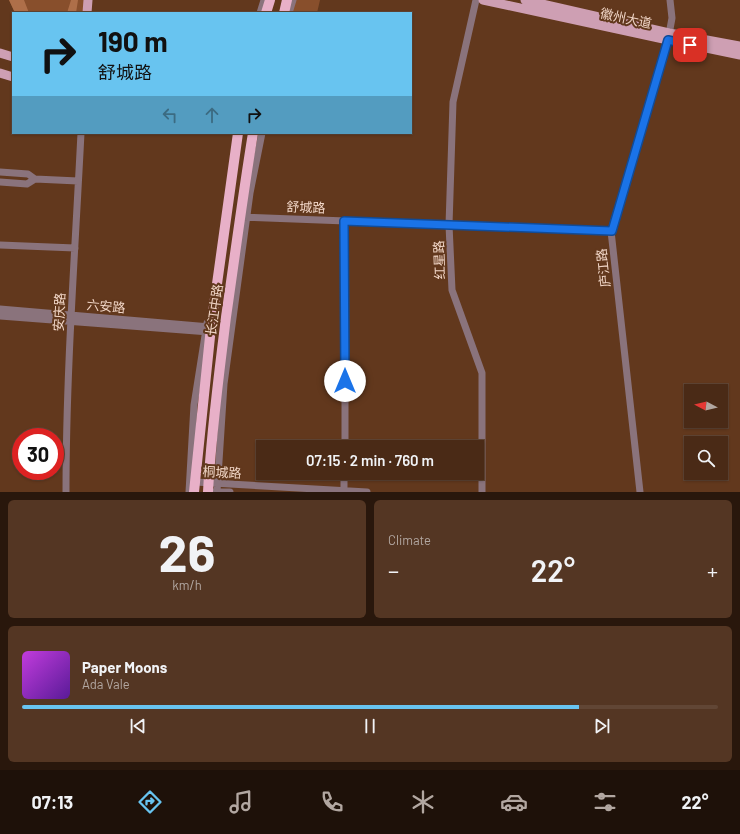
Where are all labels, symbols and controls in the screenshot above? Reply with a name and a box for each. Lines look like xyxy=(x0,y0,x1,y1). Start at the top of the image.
street label: 徽州大道 xyxy=(599,5,653,31)
text: 190 m xyxy=(98,24,168,58)
icon: right xyxy=(32,28,84,80)
pin xyxy=(673,28,707,62)
icon: arrive xyxy=(679,34,701,56)
text: 舒城路 xyxy=(98,61,152,83)
icon: left xyxy=(159,104,181,126)
icon: ahead xyxy=(201,104,223,126)
icon: right xyxy=(243,104,265,126)
street label: 舒城路 xyxy=(286,198,326,216)
street label: 红星路 xyxy=(430,240,448,280)
street label: 庐江路 xyxy=(593,248,613,288)
street label: 长江中路 xyxy=(202,283,226,337)
street label: 安庆路 xyxy=(50,292,68,332)
street label: 六安路 xyxy=(86,296,126,316)
position arrow xyxy=(324,360,366,402)
north arrow xyxy=(684,384,728,428)
map controls xyxy=(684,384,728,480)
speed limit sign: 30 xyxy=(12,428,64,480)
button: search xyxy=(684,436,728,480)
text: 07:15 · 2 min · 760 m xyxy=(306,451,434,469)
street label: 桐城路 xyxy=(202,463,242,481)
text: 26 xyxy=(158,520,216,582)
text: Climate xyxy=(388,532,431,548)
text: 22° xyxy=(531,552,575,588)
text: − xyxy=(388,557,399,583)
text: + xyxy=(707,557,718,583)
text: km/h xyxy=(172,577,202,593)
text: Paper Moons xyxy=(82,658,167,676)
text: Ada Vale xyxy=(82,676,130,692)
icon: previous xyxy=(127,715,149,737)
icon: pause xyxy=(359,715,381,737)
icon: next xyxy=(591,715,613,737)
icon: directions xyxy=(136,788,164,816)
icon: music xyxy=(227,788,255,816)
icon: phone xyxy=(318,788,346,816)
icon: climate xyxy=(409,788,437,816)
icon: car xyxy=(500,788,528,816)
icon: filters xyxy=(591,788,619,816)
text: 07:13 xyxy=(31,791,73,813)
text: 22° xyxy=(682,791,708,813)

